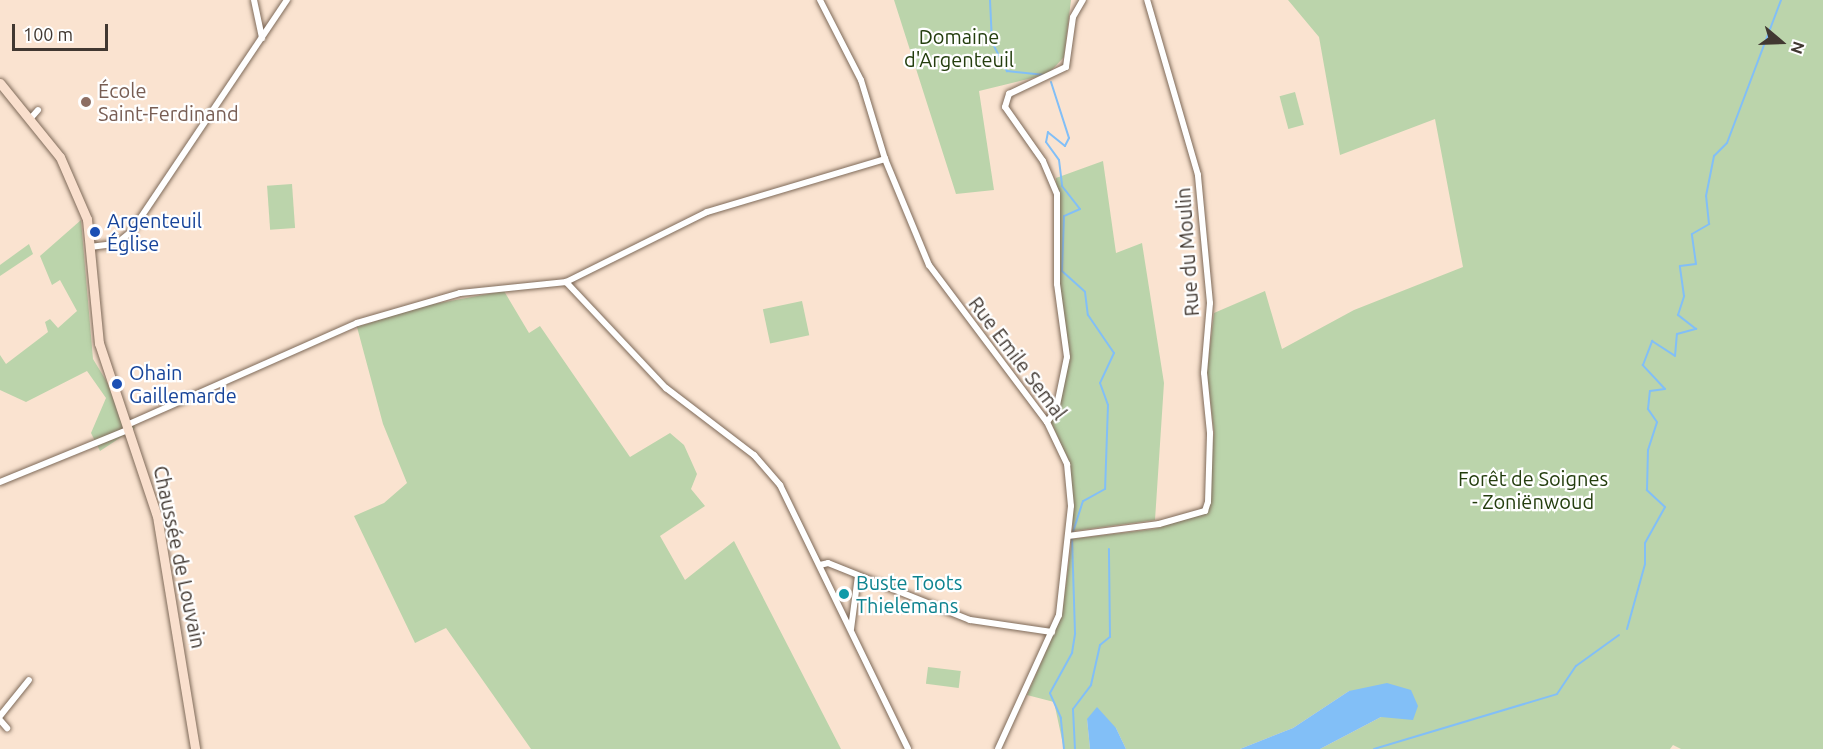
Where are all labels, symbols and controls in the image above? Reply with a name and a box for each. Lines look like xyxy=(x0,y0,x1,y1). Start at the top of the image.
scale bar xyxy=(15,12,111,50)
north arrow xyxy=(1751,12,1811,72)
text: 100 m xyxy=(23,24,73,44)
park label: Domaine d'Argenteuil xyxy=(904,24,1014,71)
text: N xyxy=(1788,39,1808,56)
place label: École Saint-Ferdinand xyxy=(98,78,239,125)
marker: École Saint-Ferdinand xyxy=(79,95,93,109)
street label: Rue du Moulin xyxy=(1171,187,1203,317)
place label: Argenteuil Église xyxy=(107,208,202,255)
marker: Argenteuil Église xyxy=(88,225,102,239)
street label: Rue Emile Semal xyxy=(964,292,1072,424)
place label: Ohain Gaillemarde xyxy=(129,360,237,407)
marker: Ohain Gaillemarde xyxy=(110,377,124,391)
street label: Chaussée de Louvain xyxy=(149,463,211,651)
park label: Forêt de Soignes - Zoniënwoud xyxy=(1458,467,1608,514)
place label: Buste Toots Thielemans xyxy=(856,570,962,617)
marker: Buste Toots Thielemans xyxy=(837,587,851,601)

